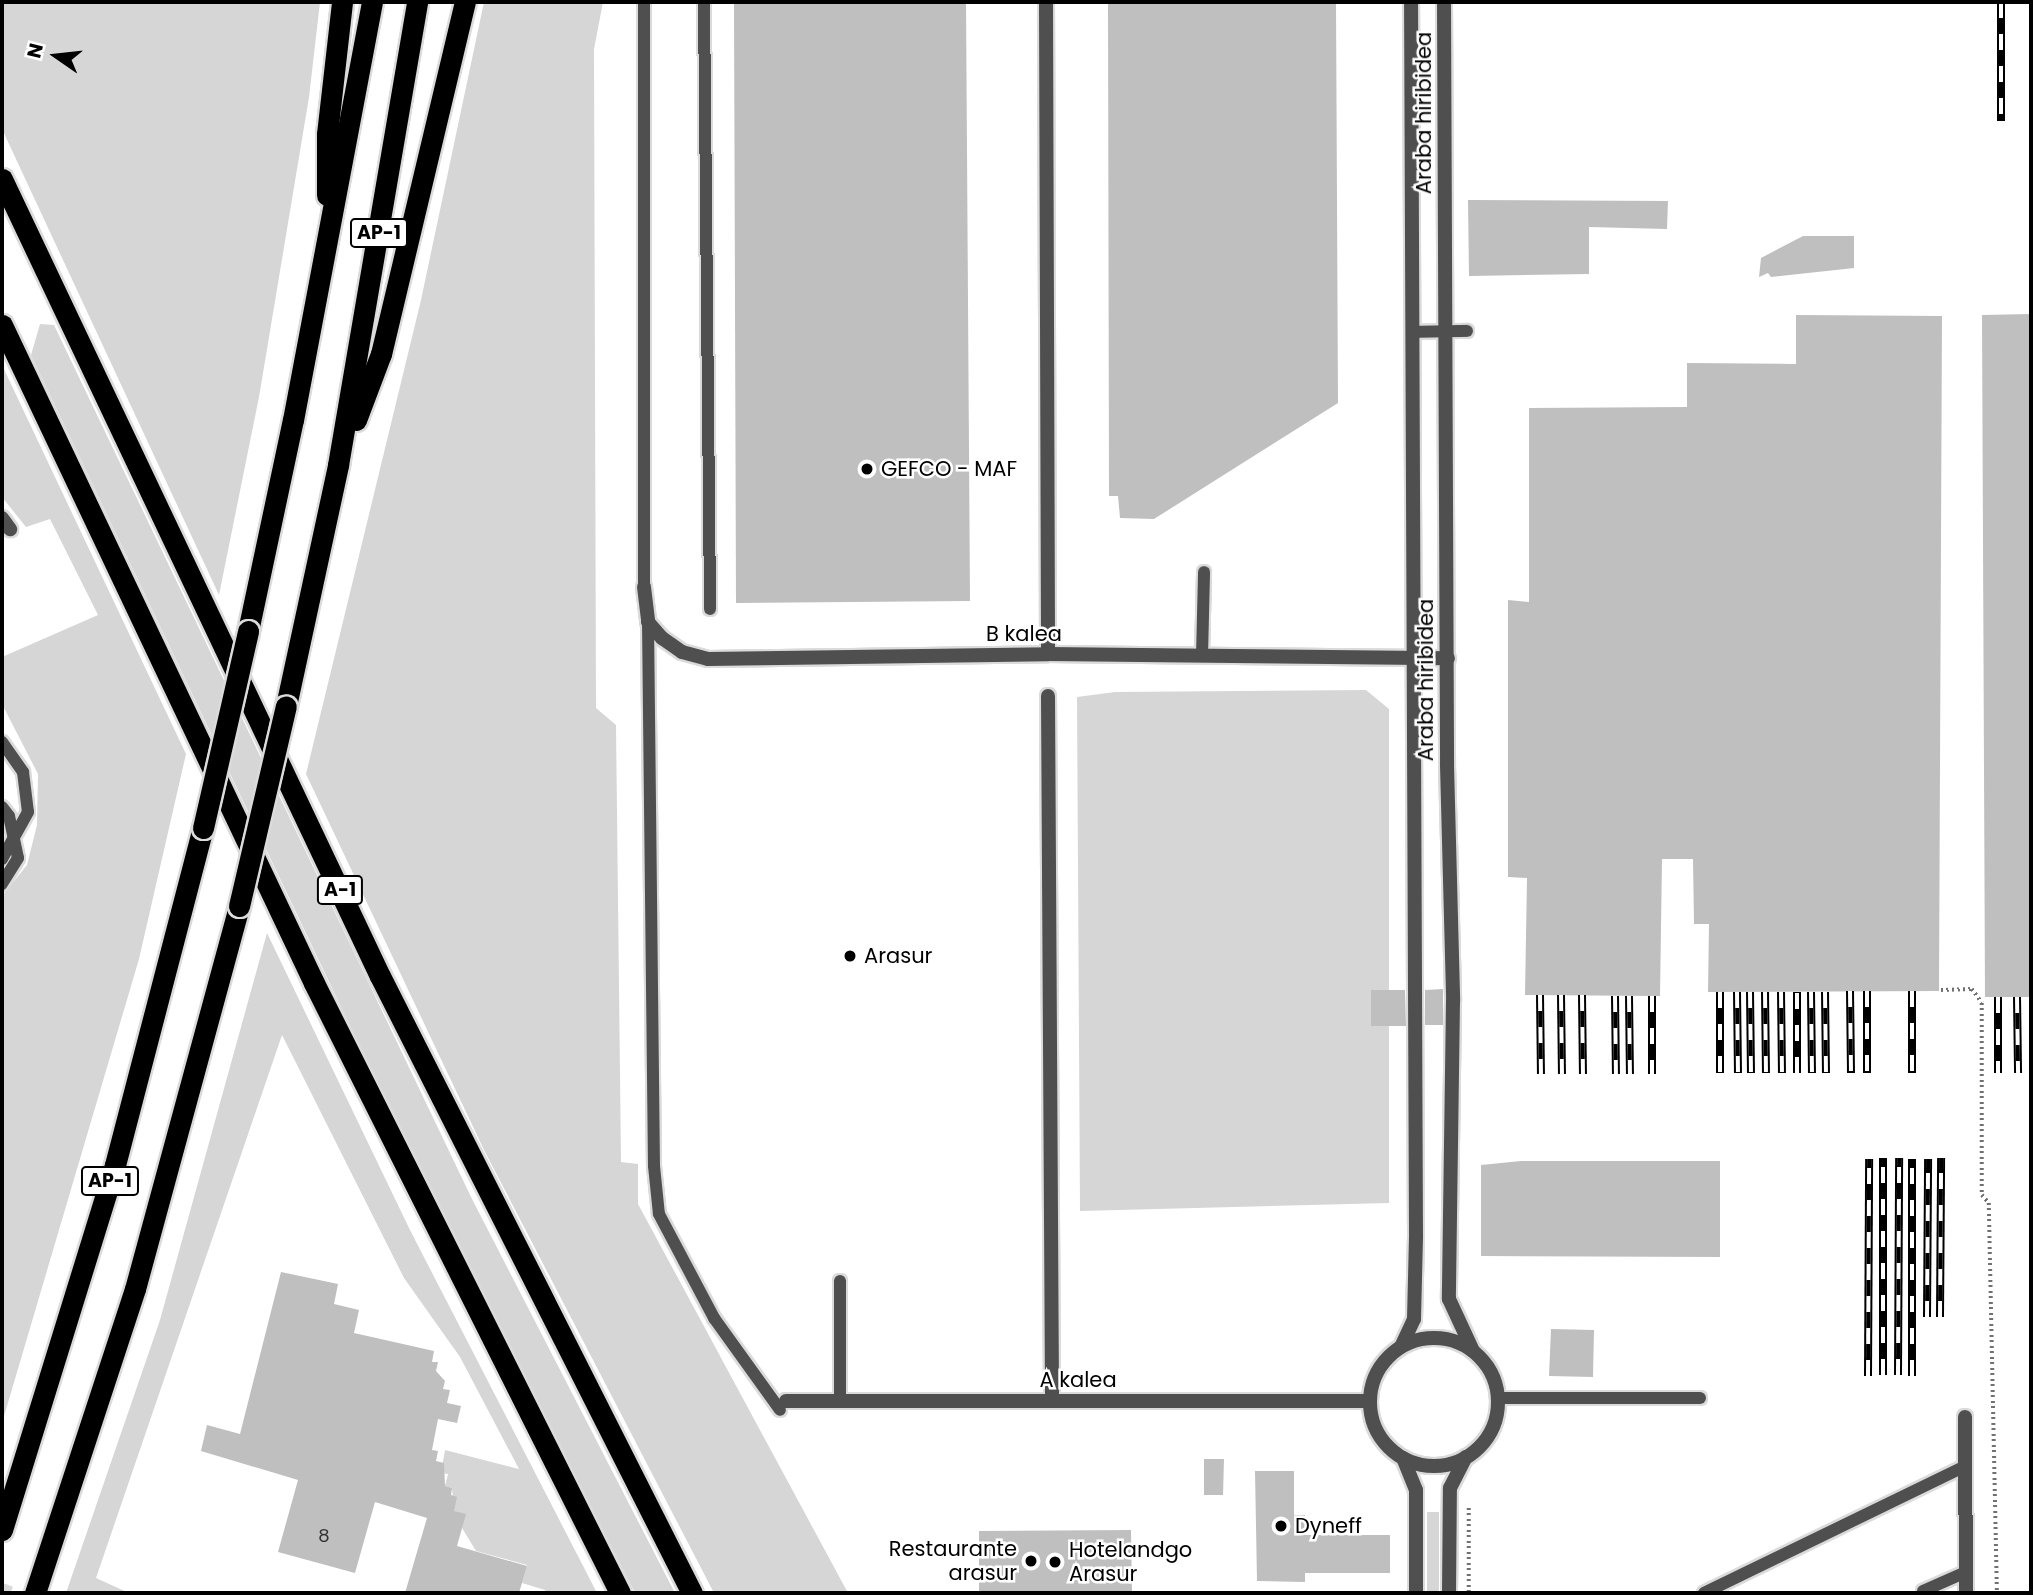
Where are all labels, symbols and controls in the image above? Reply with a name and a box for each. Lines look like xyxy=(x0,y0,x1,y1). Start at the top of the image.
north arrow xyxy=(21,21,91,91)
street label: Araba hiribidea xyxy=(1411,32,1437,194)
text: N xyxy=(20,41,50,61)
road number: AP-1 xyxy=(349,218,409,248)
place label: GEFCO - MAF xyxy=(881,456,1017,482)
marker: GEFCO - MAF xyxy=(859,461,875,477)
street label: Araba hiribidea xyxy=(1413,599,1439,761)
street label: B kalea xyxy=(986,621,1062,647)
road number: A-1 xyxy=(316,874,364,906)
place label: Arasur xyxy=(864,943,932,969)
marker: Arasur xyxy=(842,948,858,964)
road number: AP-1 xyxy=(80,1166,140,1196)
street label: A kalea xyxy=(1039,1367,1117,1393)
place label: Dyneff xyxy=(1295,1513,1362,1539)
marker: Dyneff xyxy=(1273,1518,1289,1534)
house number: 8 xyxy=(318,1525,330,1547)
place label: Restaurante arasur xyxy=(889,1536,1017,1586)
place label: Hotelandgo Arasur xyxy=(1069,1537,1192,1587)
marker: Restaurante arasur xyxy=(1023,1553,1039,1569)
marker: Hotelandgo Arasur xyxy=(1047,1554,1063,1570)

